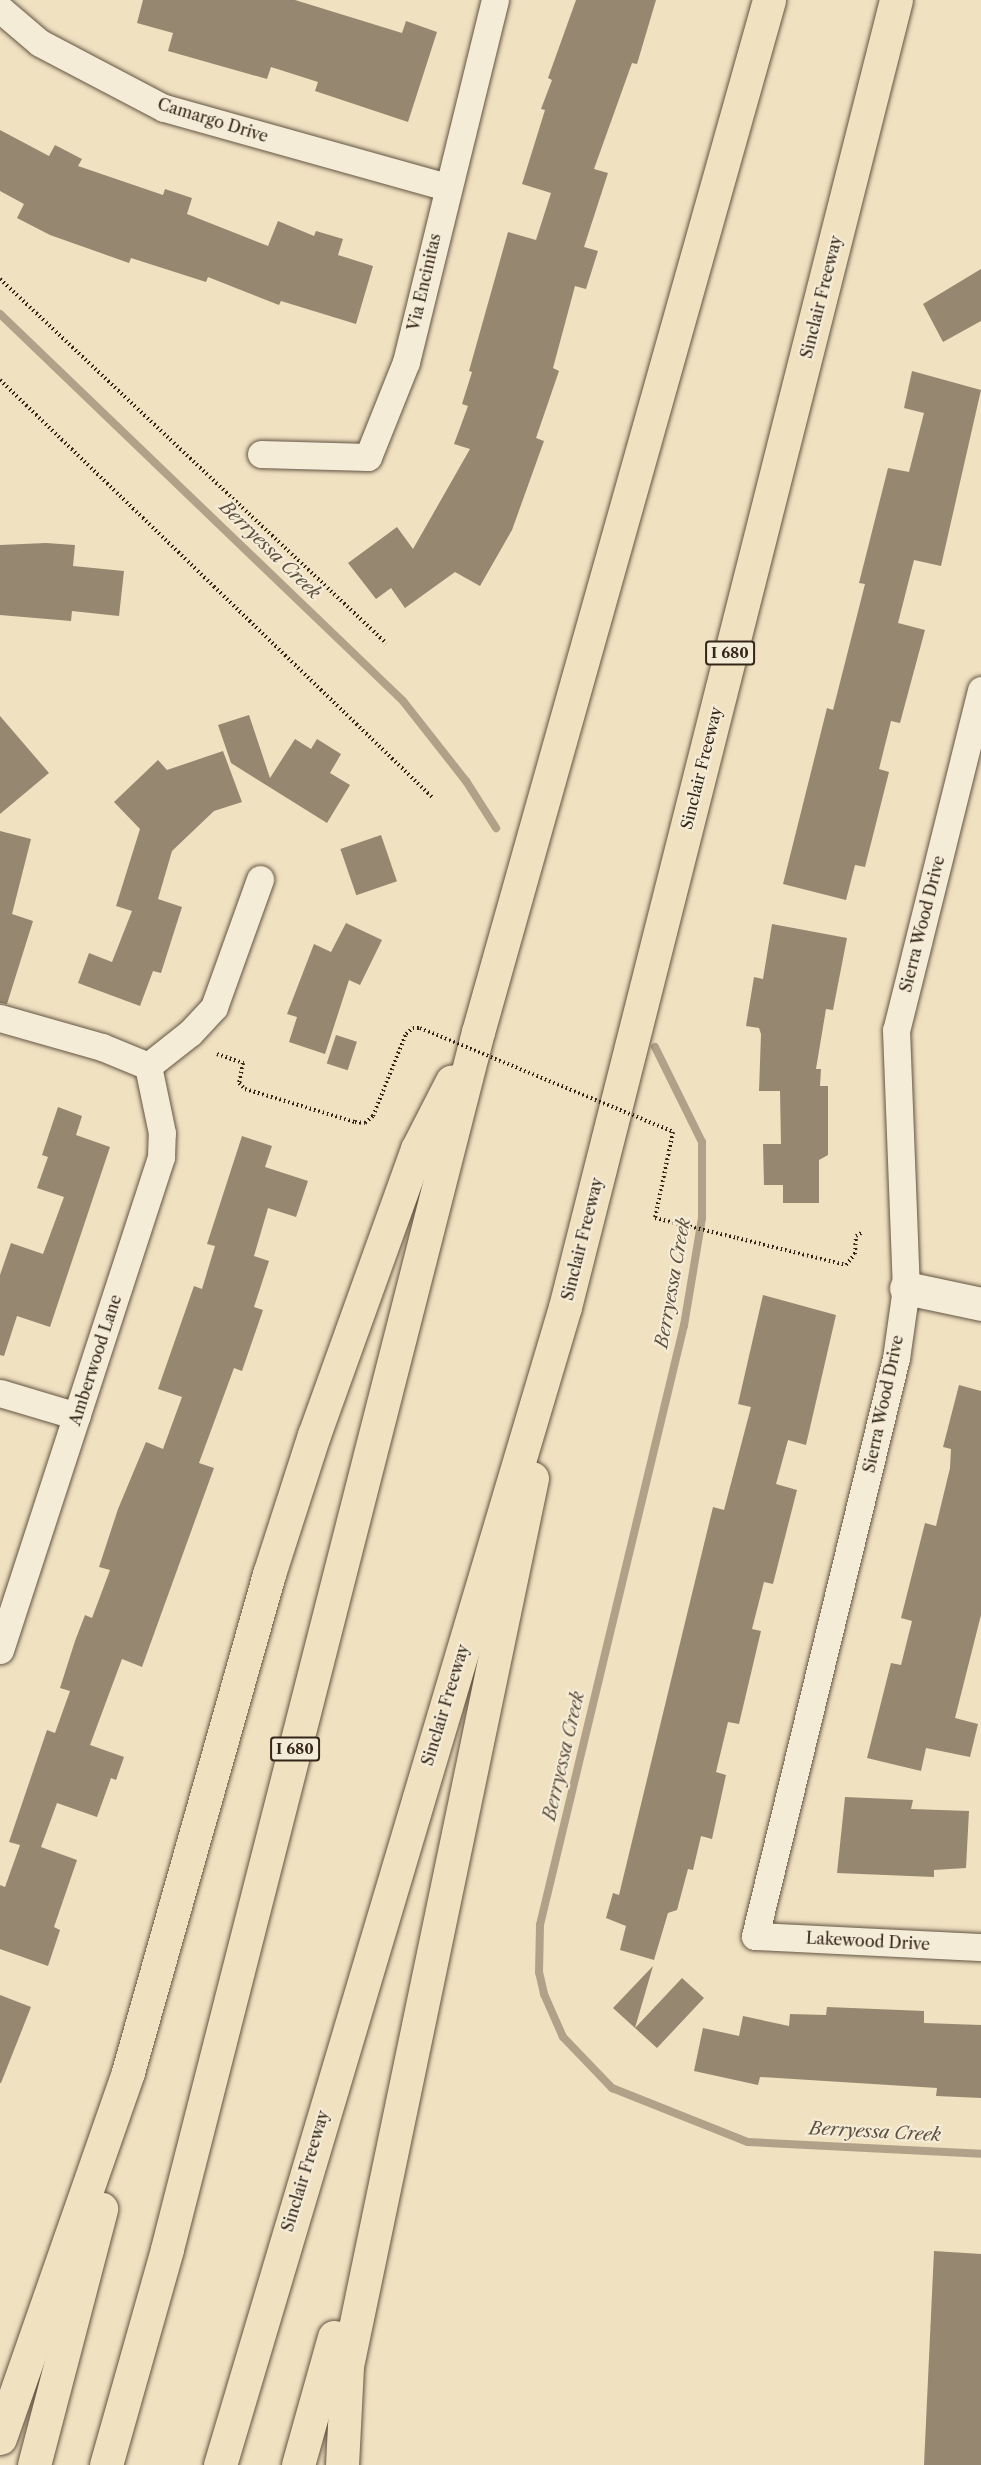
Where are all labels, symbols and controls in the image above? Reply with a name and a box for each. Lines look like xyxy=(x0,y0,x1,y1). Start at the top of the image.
street label: Camargo Drive xyxy=(155,94,271,146)
street label: Via Encinitas xyxy=(403,231,445,333)
street label: Sinclair Freeway xyxy=(796,233,846,361)
water label: Berryessa Creek xyxy=(215,496,325,604)
road number: I 680 xyxy=(704,641,756,665)
street label: Sinclair Freeway xyxy=(676,704,726,832)
street label: Sierra Wood Drive xyxy=(896,853,948,995)
street label: Sinclair Freeway xyxy=(557,1175,607,1303)
water label: Berryessa Creek xyxy=(651,1216,695,1350)
street label: Amberwood Lane xyxy=(65,1292,125,1428)
street label: Sierra Wood Drive xyxy=(859,1333,907,1475)
street label: Sinclair Freeway xyxy=(417,1642,473,1768)
water label: Berryessa Creek xyxy=(539,1689,589,1823)
road number: I 680 xyxy=(270,1737,320,1761)
street label: Lakewood Drive xyxy=(805,1928,931,1954)
street label: Sinclair Freeway xyxy=(277,2108,333,2234)
water label: Berryessa Creek xyxy=(809,2118,941,2146)

